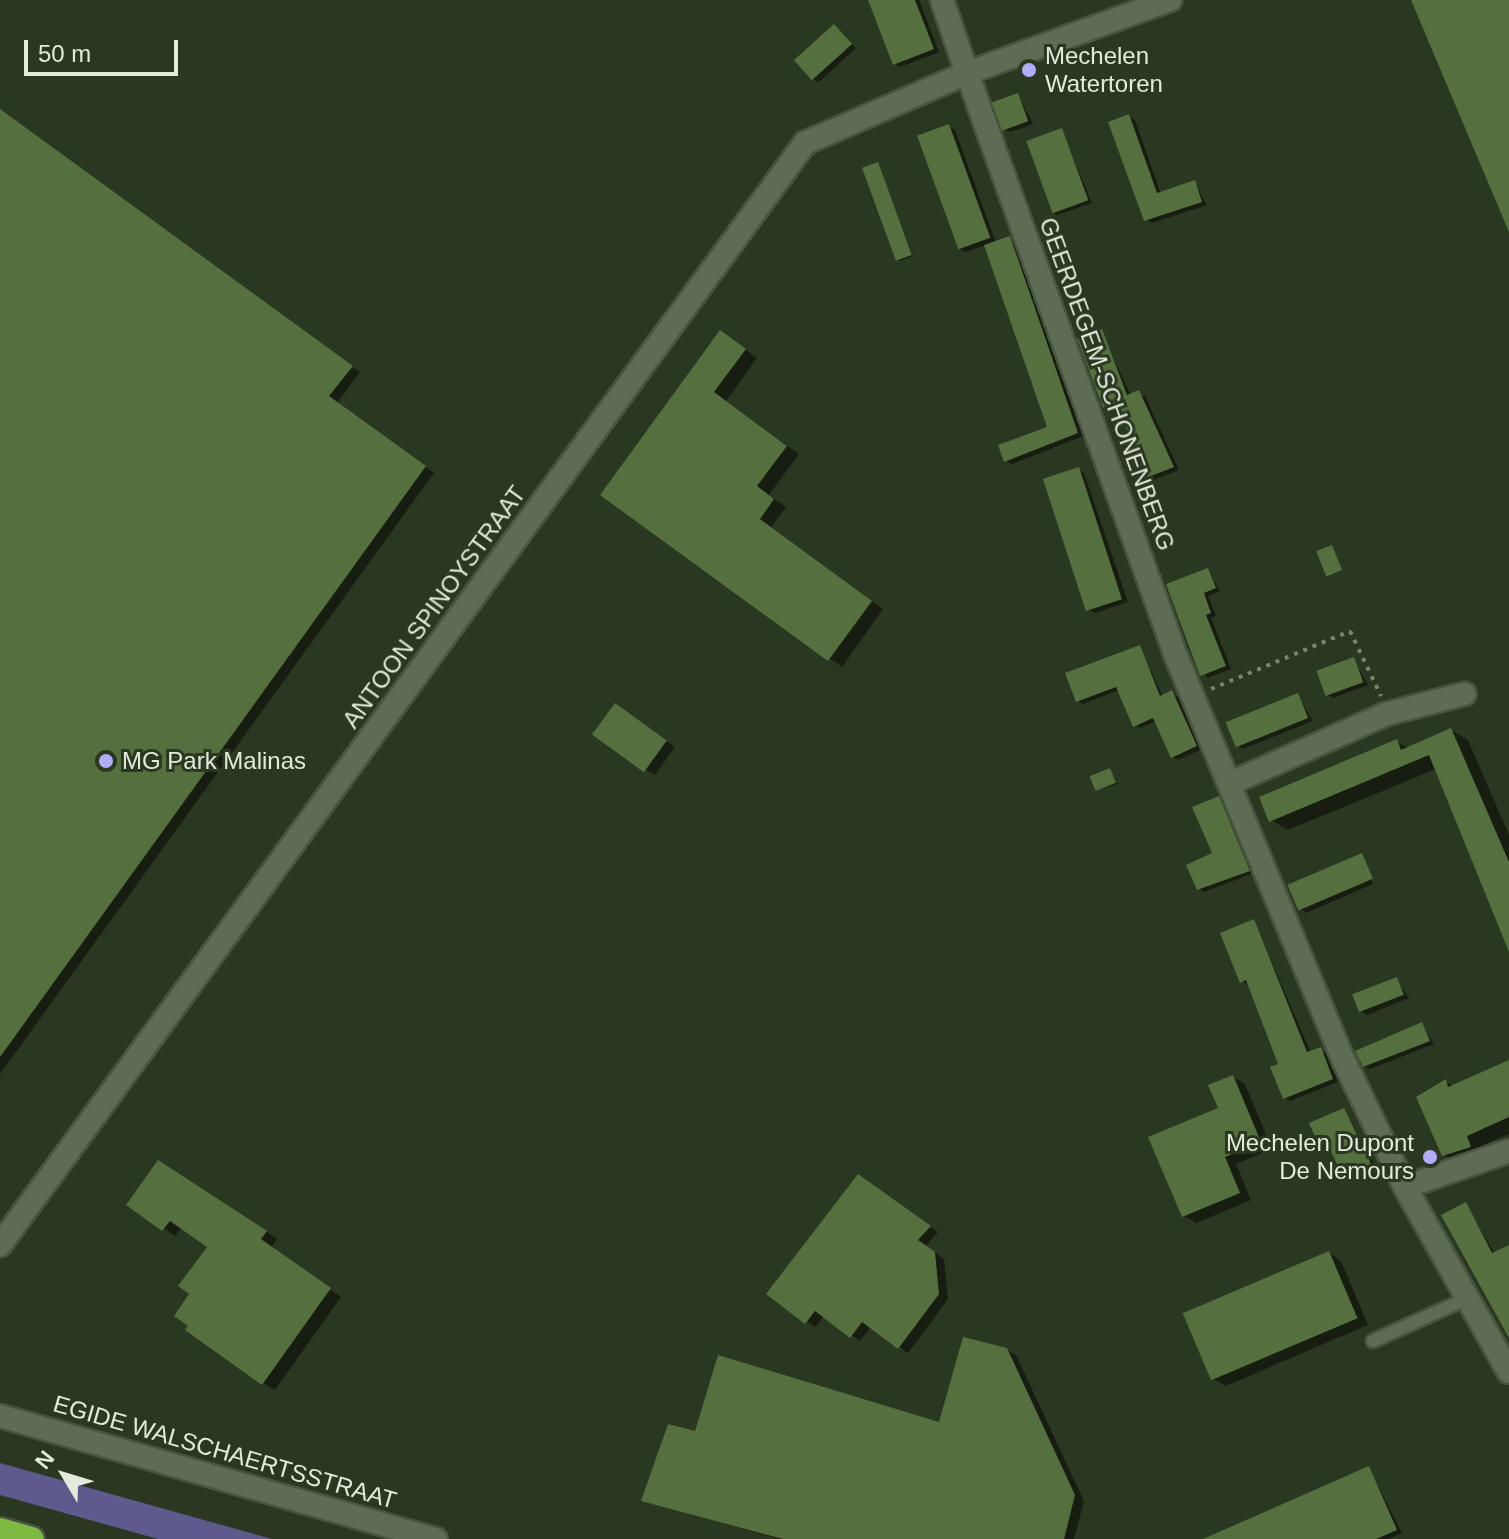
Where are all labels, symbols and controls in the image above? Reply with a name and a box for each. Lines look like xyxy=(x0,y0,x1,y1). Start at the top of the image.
scale bar xyxy=(28,24,182,74)
text: 50 m xyxy=(38,40,91,67)
place label: Mechelen Watertoren xyxy=(1045,42,1163,98)
marker: Mechelen Watertoren xyxy=(1020,61,1038,79)
street label: GEERDEGEM-SCHONENBERG xyxy=(1033,214,1181,554)
street label: ANTOON SPINOYSTRAAT xyxy=(336,480,532,734)
place label: MG Park Malinas xyxy=(122,747,306,775)
marker: MG Park Malinas xyxy=(97,752,115,770)
place label: Mechelen Dupont De Nemours xyxy=(1226,1129,1414,1185)
marker: Mechelen Dupont De Nemours xyxy=(1421,1148,1439,1166)
street label: EGIDE WALSCHAERTSSTRAAT xyxy=(50,1389,400,1515)
north arrow xyxy=(24,1435,104,1515)
text: N xyxy=(30,1446,59,1474)

